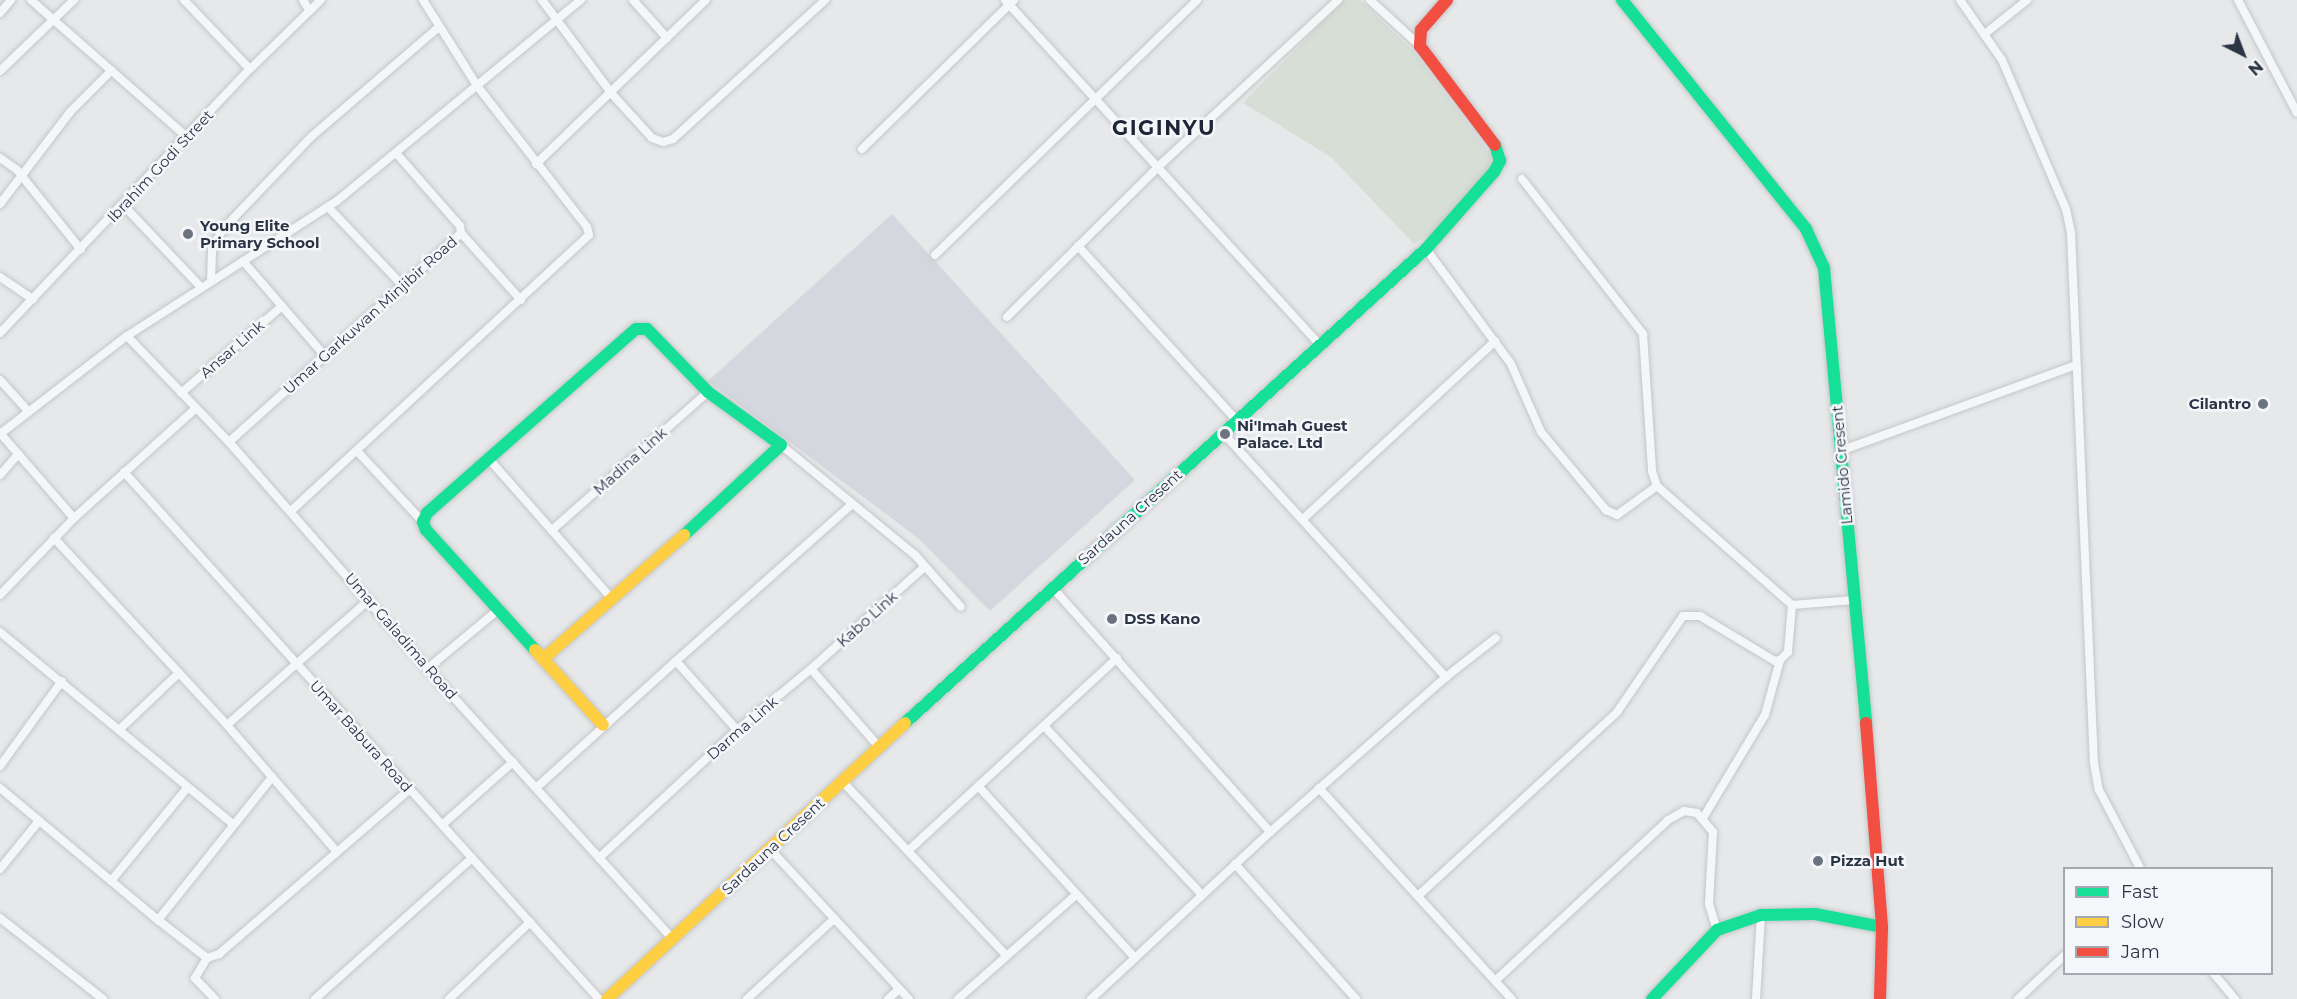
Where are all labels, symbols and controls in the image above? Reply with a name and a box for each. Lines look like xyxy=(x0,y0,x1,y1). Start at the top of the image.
north arrow xyxy=(2213,24,2273,84)
text: N xyxy=(2244,56,2267,79)
street label: Ibrahim Godi Street xyxy=(103,106,217,226)
district label: GIGINYU xyxy=(1112,115,1216,141)
place label: Young Elite Primary School xyxy=(200,216,319,251)
marker: Young Elite Primary School xyxy=(181,227,195,241)
street label: Umar Garkuwan Minjibir Road xyxy=(279,232,461,398)
street label: Ansar Link xyxy=(196,316,268,382)
place label: Cilantro xyxy=(2189,395,2251,413)
marker: Cilantro xyxy=(2256,397,2270,411)
street label: Lamido Cresent xyxy=(1828,405,1856,525)
place label: Ni'Imah Guest Palace. Ltd xyxy=(1237,416,1347,451)
street label: Madina Link xyxy=(590,423,670,499)
marker: Ni'Imah Guest Palace. Ltd xyxy=(1218,427,1232,441)
street label: Sardauna Cresent xyxy=(1074,465,1186,569)
street label: Umar Galadima Road xyxy=(341,569,461,703)
street label: Kabo Link xyxy=(833,587,901,651)
place label: DSS Kano xyxy=(1124,610,1200,628)
marker: DSS Kano xyxy=(1105,612,1119,626)
street label: Umar Babura Road xyxy=(306,676,416,796)
street label: Darma Link xyxy=(703,692,781,764)
street label: Sardauna Cresent xyxy=(718,794,828,898)
place label: Pizza Hut xyxy=(1830,852,1904,870)
marker: Pizza Hut xyxy=(1811,854,1825,868)
legend xyxy=(2063,867,2273,975)
text: Fast xyxy=(2121,881,2159,903)
text: Slow xyxy=(2121,911,2164,933)
text: Jam xyxy=(2121,941,2160,963)

